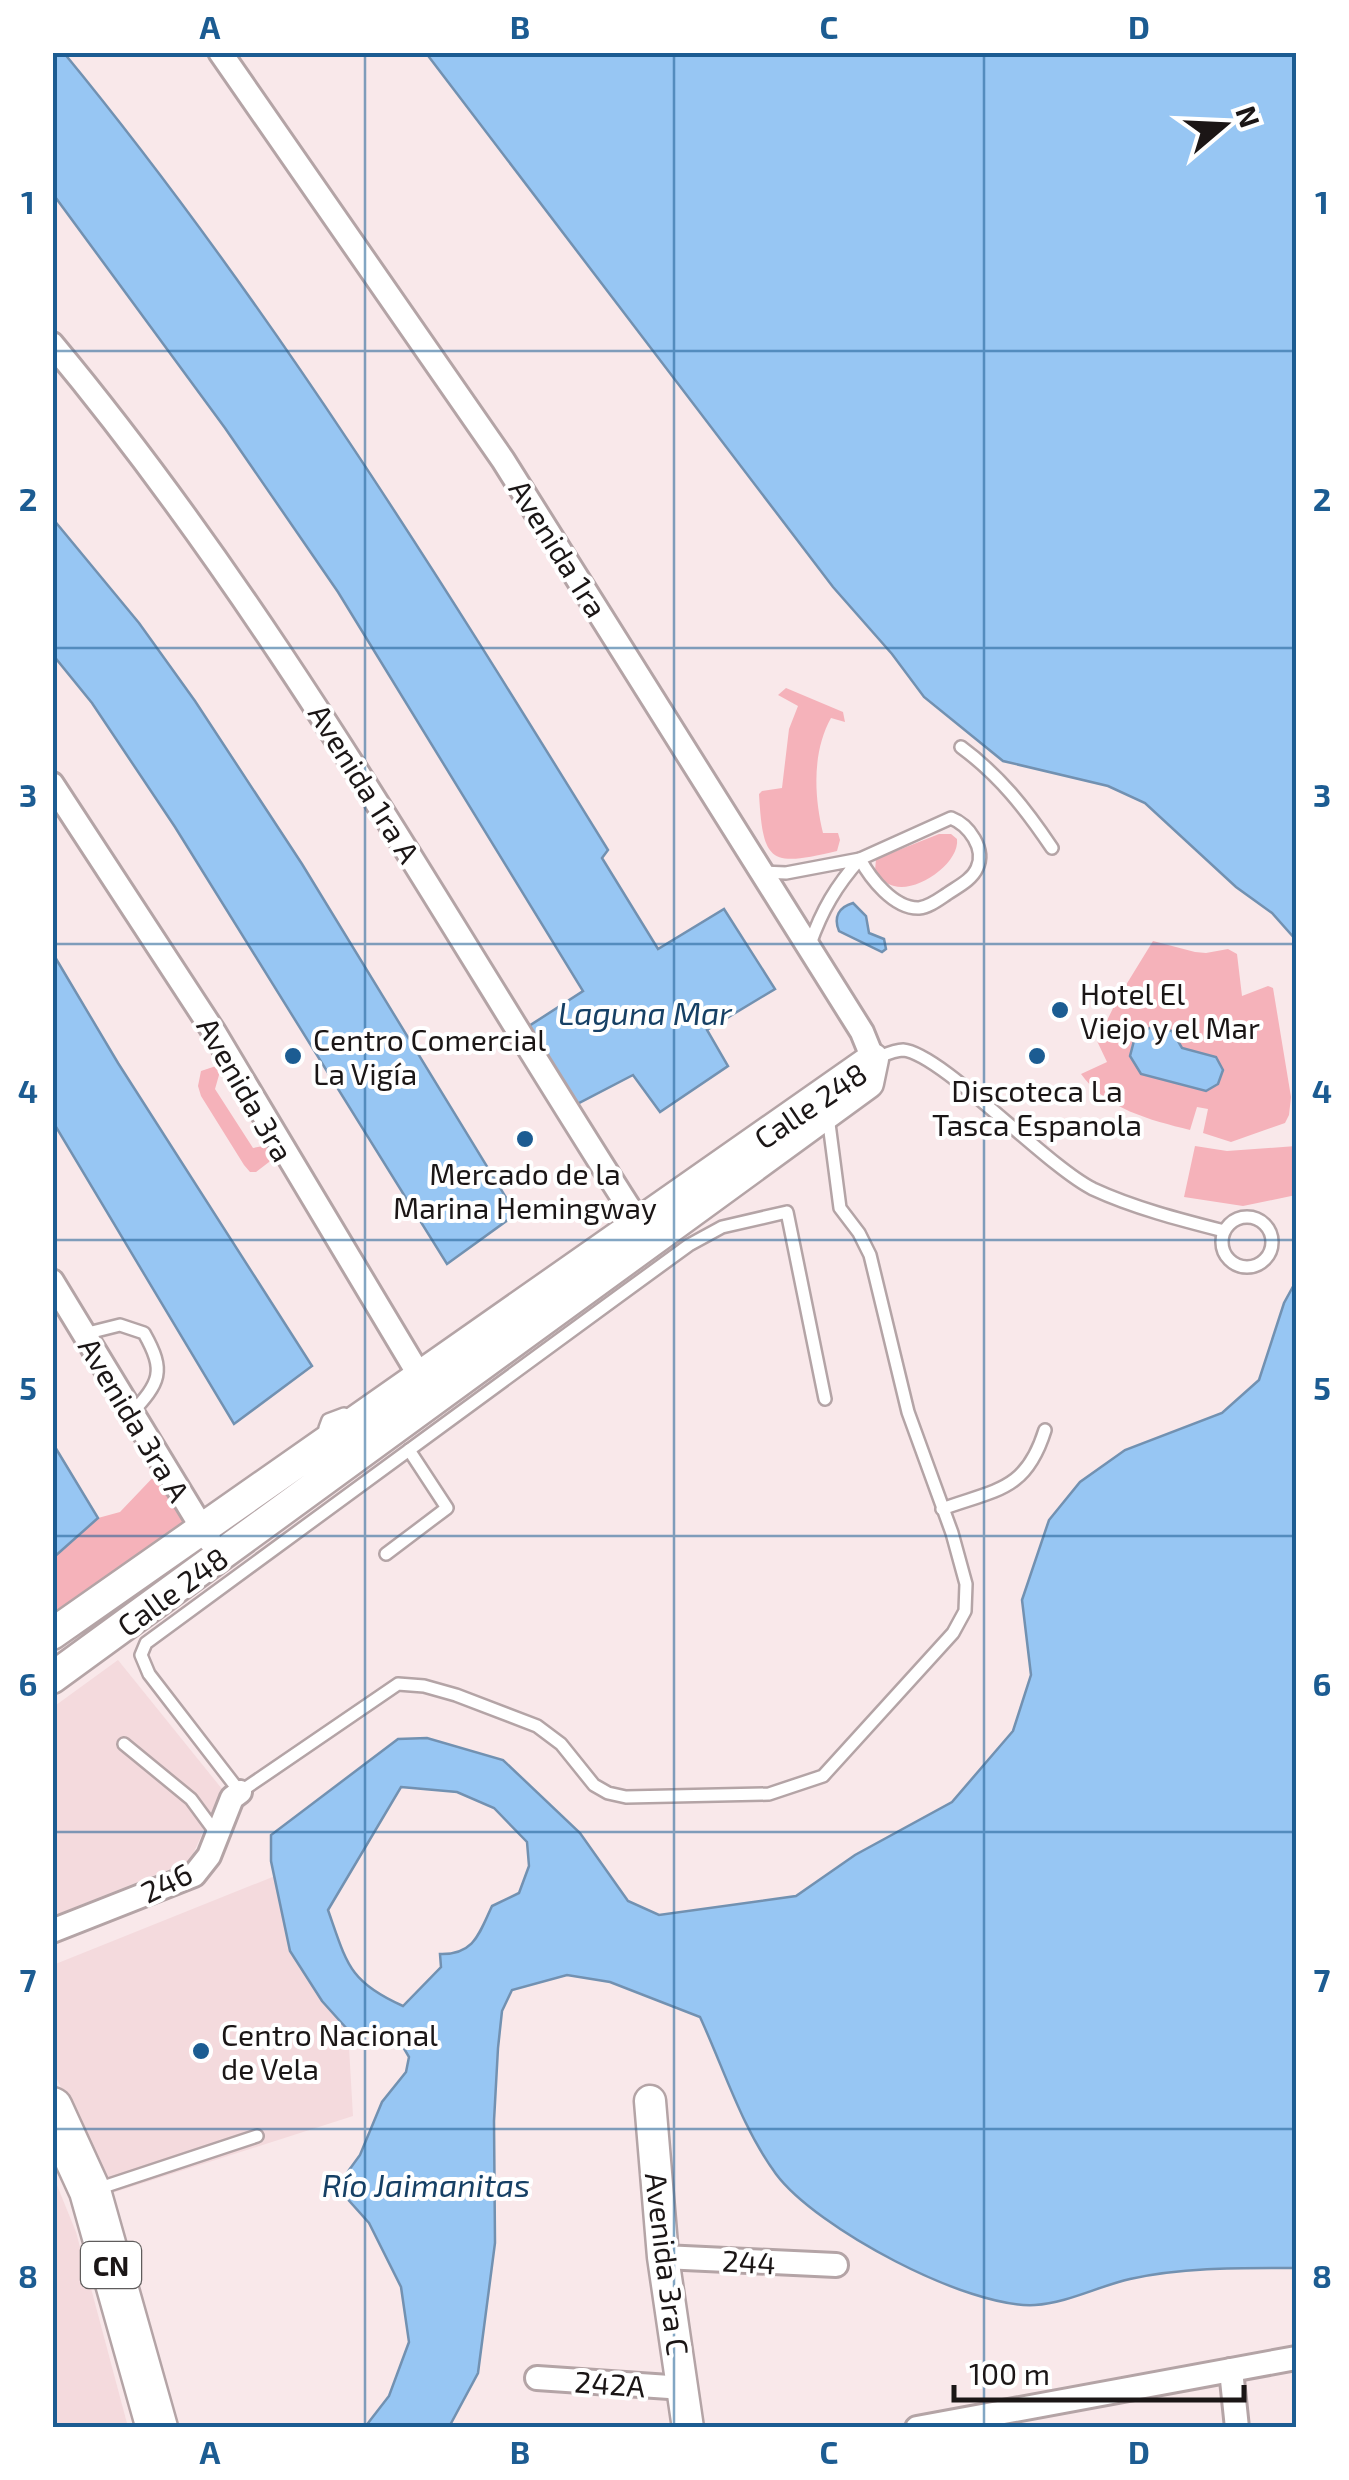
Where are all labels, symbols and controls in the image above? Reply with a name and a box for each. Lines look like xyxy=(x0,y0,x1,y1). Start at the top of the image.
text: A xyxy=(200,7,221,45)
text: B xyxy=(510,7,530,45)
text: C xyxy=(820,7,838,45)
text: D xyxy=(1128,7,1150,45)
north arrow xyxy=(1174,75,1274,175)
text: N xyxy=(1229,101,1268,132)
text: 1 xyxy=(21,182,35,220)
text: 1 xyxy=(1315,182,1329,220)
street label: Avenida 1ra xyxy=(503,472,615,624)
text: 2 xyxy=(19,479,37,517)
text: 2 xyxy=(1313,479,1331,517)
street label: Avenida 1ra A xyxy=(302,697,428,869)
text: 3 xyxy=(19,775,37,813)
text: 3 xyxy=(1313,775,1331,813)
place label: Hotel El Viejo y el Mar xyxy=(1080,975,1260,1045)
water label: Laguna Mar xyxy=(558,993,733,1032)
marker: Hotel El Viejo y el Mar xyxy=(1049,999,1071,1021)
street label: Avenida 3ra xyxy=(190,1011,302,1167)
place label: Centro Comercial La Vigía xyxy=(313,1021,546,1091)
marker: Centro Comercial La Vigía xyxy=(282,1045,304,1067)
marker: Discoteca La Tasca Espanola xyxy=(1026,1045,1048,1067)
street label: Calle 248 xyxy=(747,1054,873,1156)
text: 4 xyxy=(18,1071,38,1109)
text: 4 xyxy=(1312,1071,1332,1109)
place label: Discoteca La Tasca Espanola xyxy=(932,1072,1142,1142)
marker: Mercado de la Marina Hemingway xyxy=(514,1128,536,1150)
place label: Mercado de la Marina Hemingway xyxy=(393,1155,657,1225)
street label: Avenida 3ra A xyxy=(72,1330,198,1508)
text: 5 xyxy=(19,1368,37,1406)
text: 5 xyxy=(1313,1368,1331,1406)
street label: Calle 248 xyxy=(110,1539,234,1643)
text: 6 xyxy=(19,1664,37,1702)
text: 6 xyxy=(1313,1664,1331,1702)
street label: 246 xyxy=(135,1854,197,1910)
text: 7 xyxy=(20,1960,37,1998)
text: 7 xyxy=(1314,1960,1331,1998)
place label: Centro Nacional de Vela xyxy=(221,2016,438,2086)
marker: Centro Nacional de Vela xyxy=(190,2040,212,2062)
water label: Río Jaimanitas xyxy=(322,2165,530,2203)
street label: Avenida 3ra C xyxy=(639,2170,697,2358)
road number: CN xyxy=(81,2242,141,2288)
street label: 244 xyxy=(721,2242,777,2280)
text: 8 xyxy=(18,2256,38,2294)
text: 8 xyxy=(1312,2256,1332,2294)
scale bar xyxy=(954,2340,1244,2402)
text: 100 m xyxy=(969,2355,1050,2391)
street label: 242A xyxy=(573,2363,647,2403)
text: A xyxy=(200,2432,221,2470)
text: B xyxy=(510,2432,530,2470)
text: C xyxy=(820,2432,838,2470)
text: D xyxy=(1128,2432,1150,2470)

